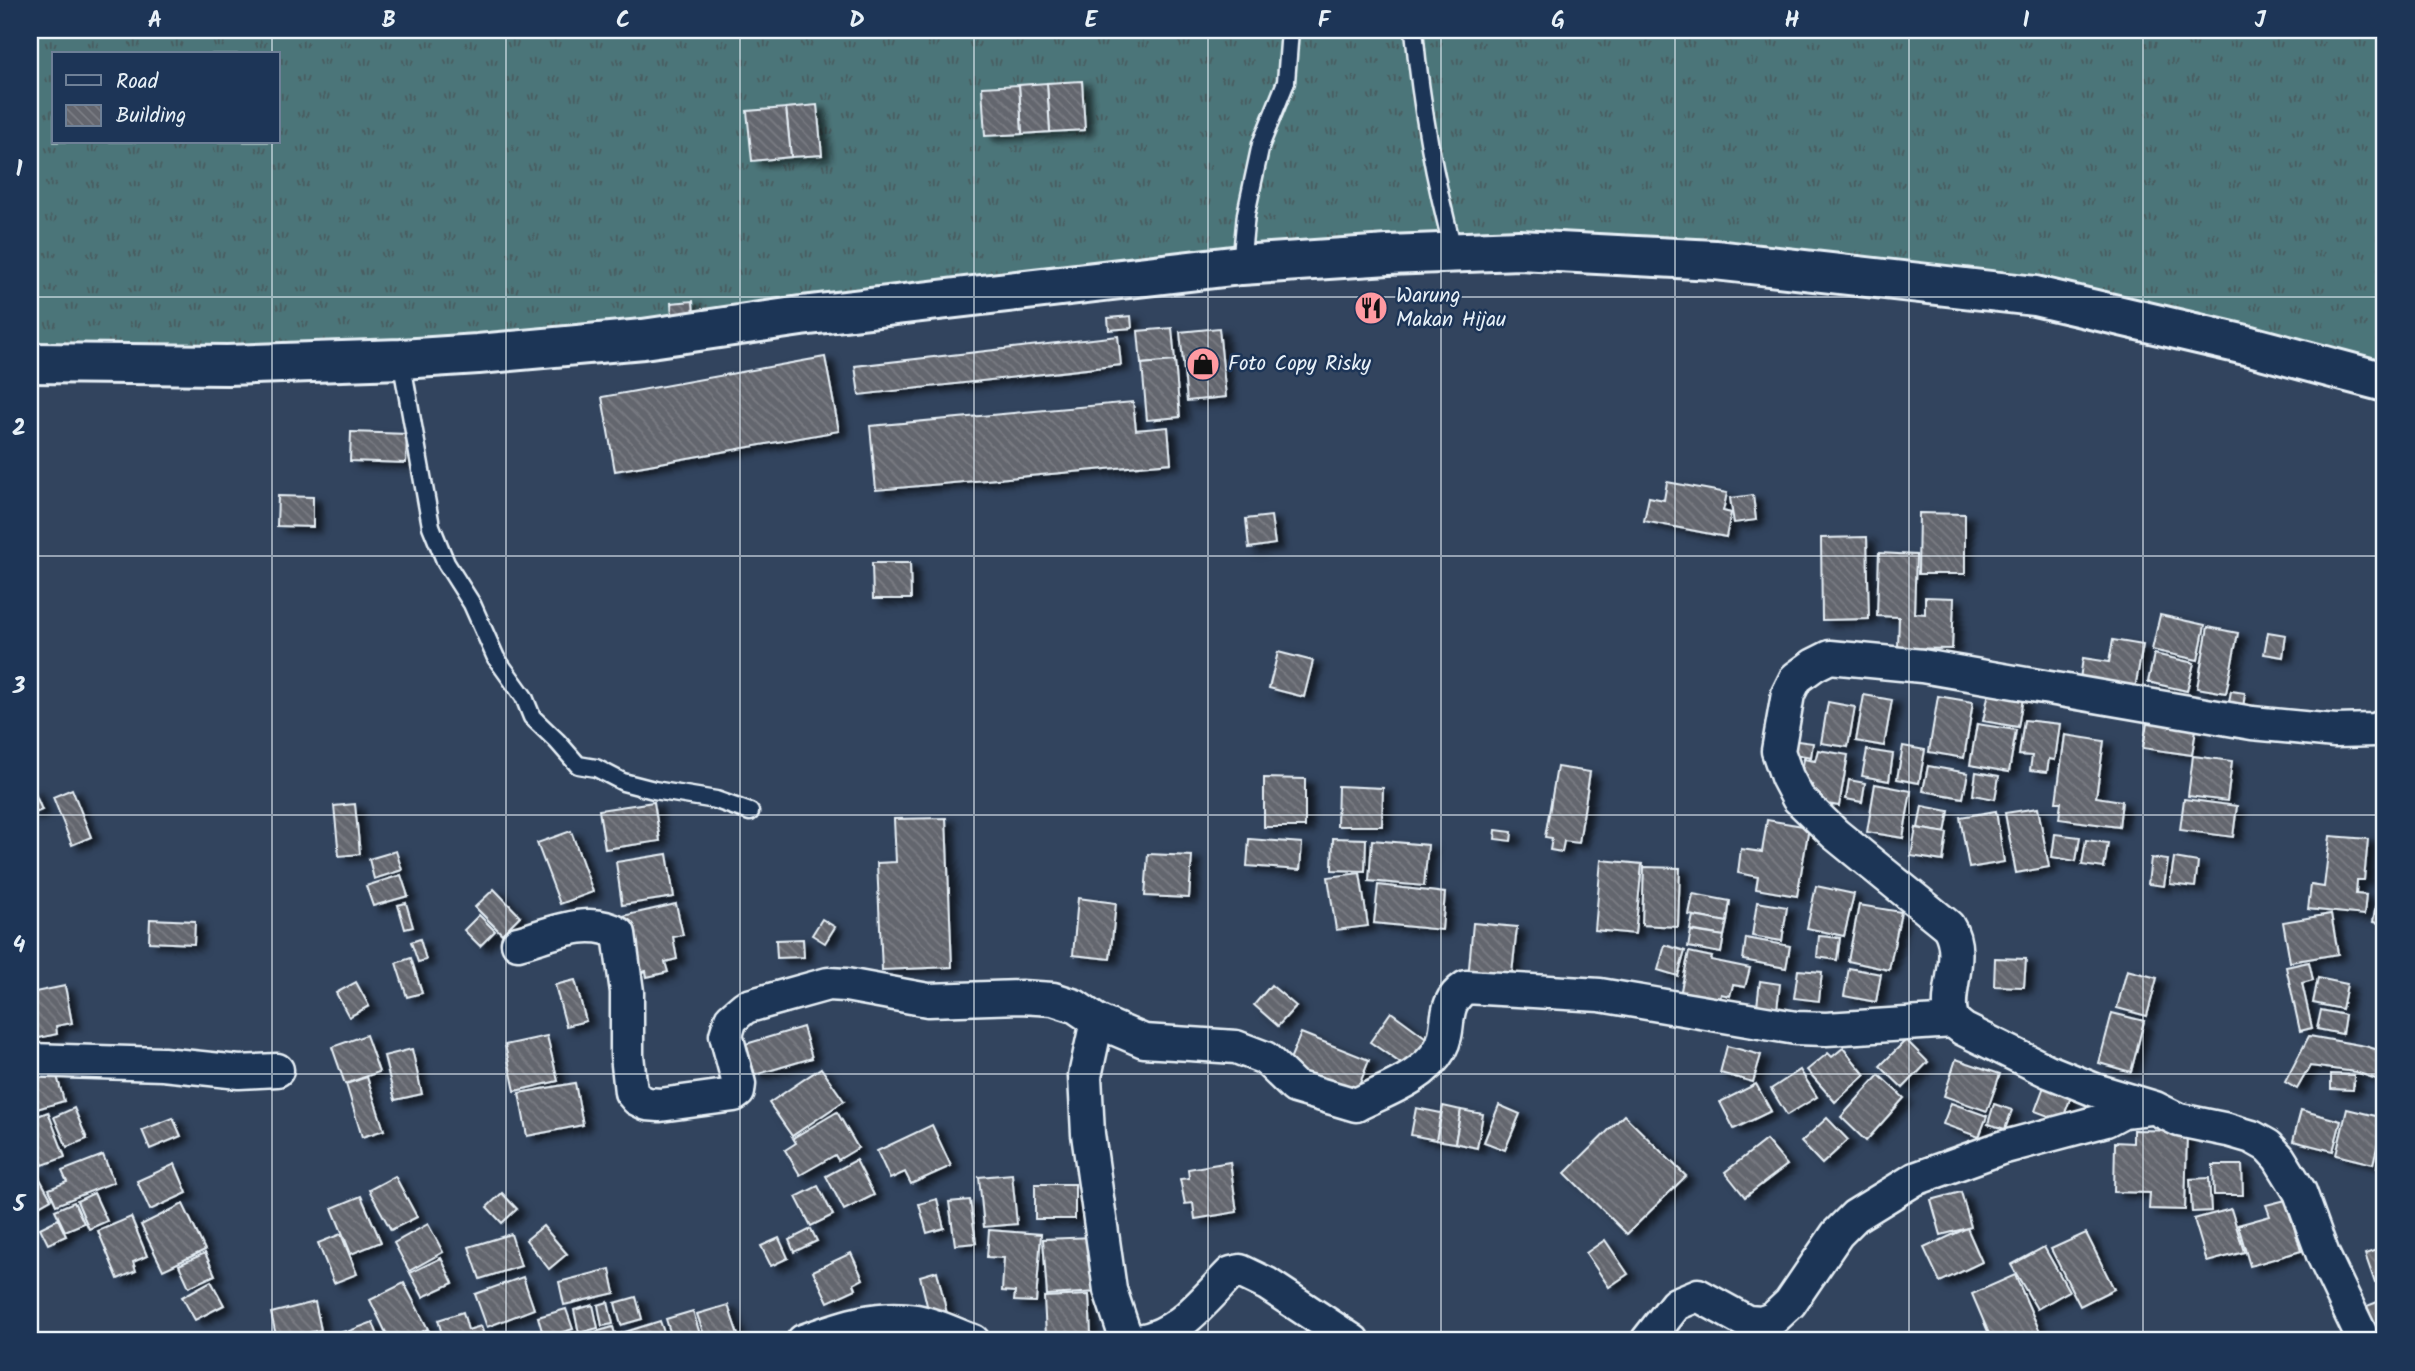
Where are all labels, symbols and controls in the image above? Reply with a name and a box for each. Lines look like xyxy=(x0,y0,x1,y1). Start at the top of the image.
text: A xyxy=(148,3,162,39)
text: B xyxy=(382,3,396,39)
text: C xyxy=(616,3,630,39)
text: D xyxy=(849,3,865,39)
text: E xyxy=(1085,3,1099,39)
text: F xyxy=(1318,3,1332,39)
text: G xyxy=(1551,3,1565,39)
text: H xyxy=(1785,3,1800,39)
text: I xyxy=(2022,3,2030,39)
text: J xyxy=(2254,3,2266,39)
legend xyxy=(52,52,280,144)
text: Road xyxy=(116,66,159,99)
text: Building xyxy=(116,100,186,133)
text: 1 xyxy=(16,152,23,188)
place label: Warung Makan Hijau xyxy=(1396,280,1506,337)
restaurant icon: Warung Makan Hijau xyxy=(1352,289,1390,327)
shop icon: Foto Copy Risky xyxy=(1184,345,1222,383)
place label: Foto Copy Risky xyxy=(1228,348,1371,381)
text: 2 xyxy=(12,411,26,447)
text: 3 xyxy=(12,669,26,705)
text: 4 xyxy=(13,928,26,964)
text: 5 xyxy=(12,1187,27,1223)

